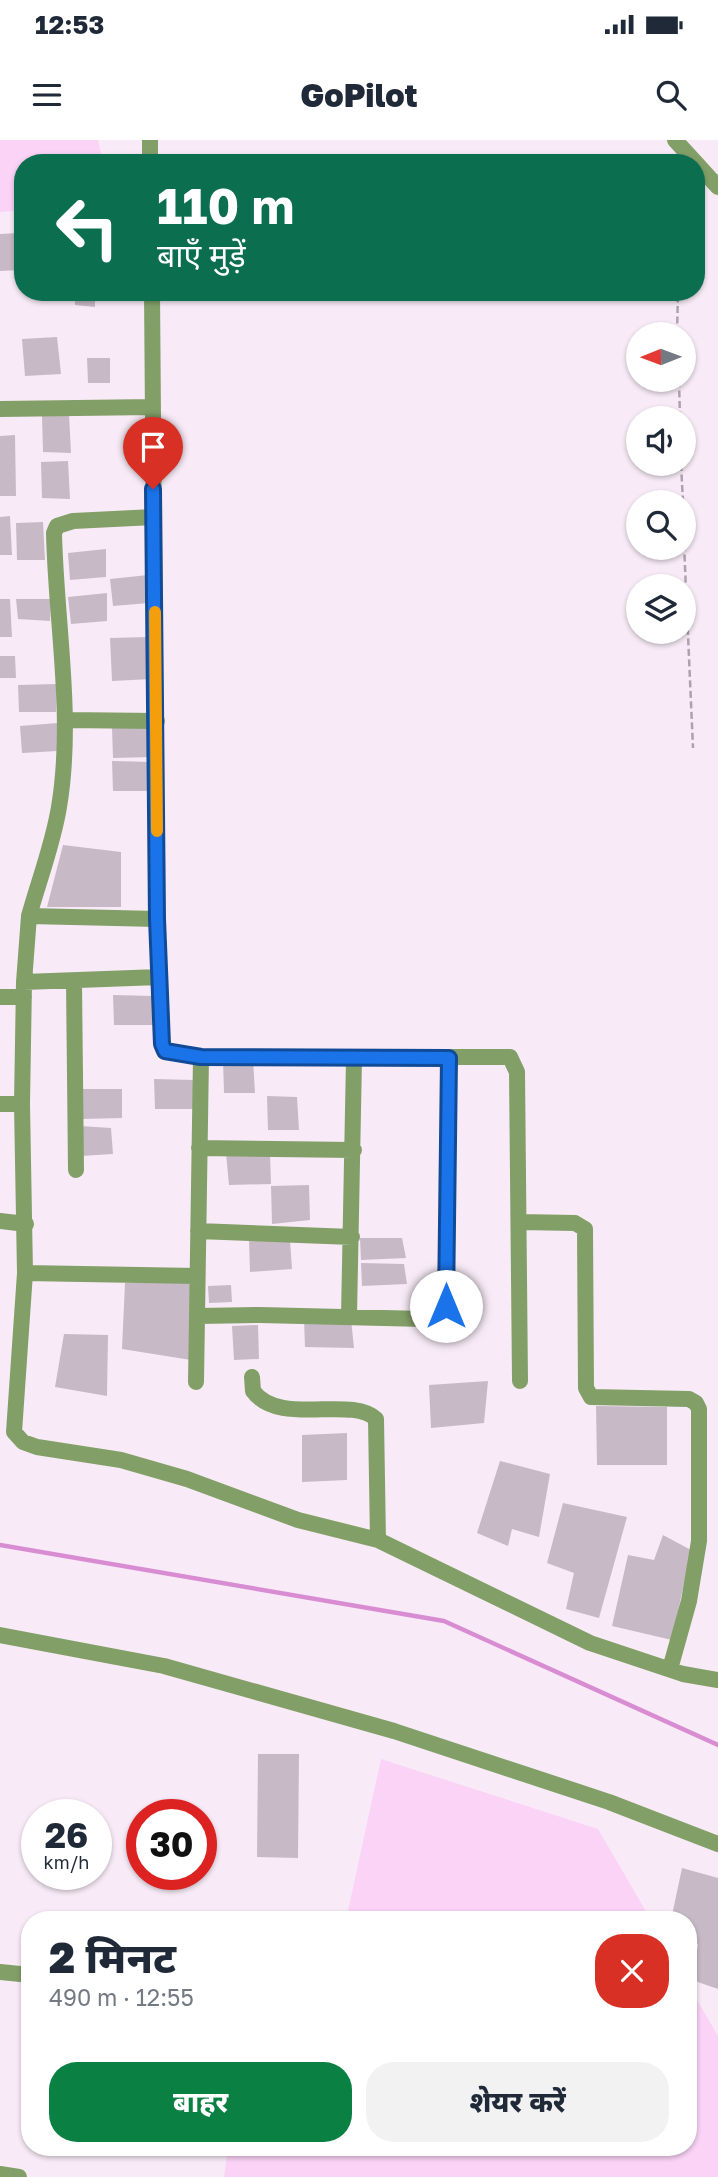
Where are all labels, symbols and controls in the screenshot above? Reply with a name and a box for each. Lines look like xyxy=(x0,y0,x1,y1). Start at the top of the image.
text: 12:53 xyxy=(35,9,104,40)
icon: menu xyxy=(28,76,66,114)
text: GoPilot xyxy=(300,76,418,114)
icon: search xyxy=(652,76,690,114)
text: 110 m xyxy=(157,176,294,235)
icon: left xyxy=(42,182,133,273)
text: बाएँ मुड़ें xyxy=(157,236,246,274)
north arrow xyxy=(626,322,696,392)
map controls xyxy=(626,322,696,644)
button: sound xyxy=(626,406,696,476)
pin xyxy=(123,417,183,489)
icon: arrive xyxy=(134,428,172,466)
button: search xyxy=(626,490,696,560)
button: layers xyxy=(626,574,696,644)
position arrow xyxy=(409,1269,483,1343)
speed limit sign: 30 xyxy=(126,1799,217,1890)
text: 26 xyxy=(45,1814,88,1856)
text: km/h xyxy=(44,1851,89,1873)
text: 2 मिनट xyxy=(49,1932,176,1982)
button: close xyxy=(595,1934,669,2008)
text: 490 m · 12:55 xyxy=(49,1983,194,2011)
button: बाहर xyxy=(49,2062,352,2142)
button: शेयर करें xyxy=(366,2062,669,2142)

